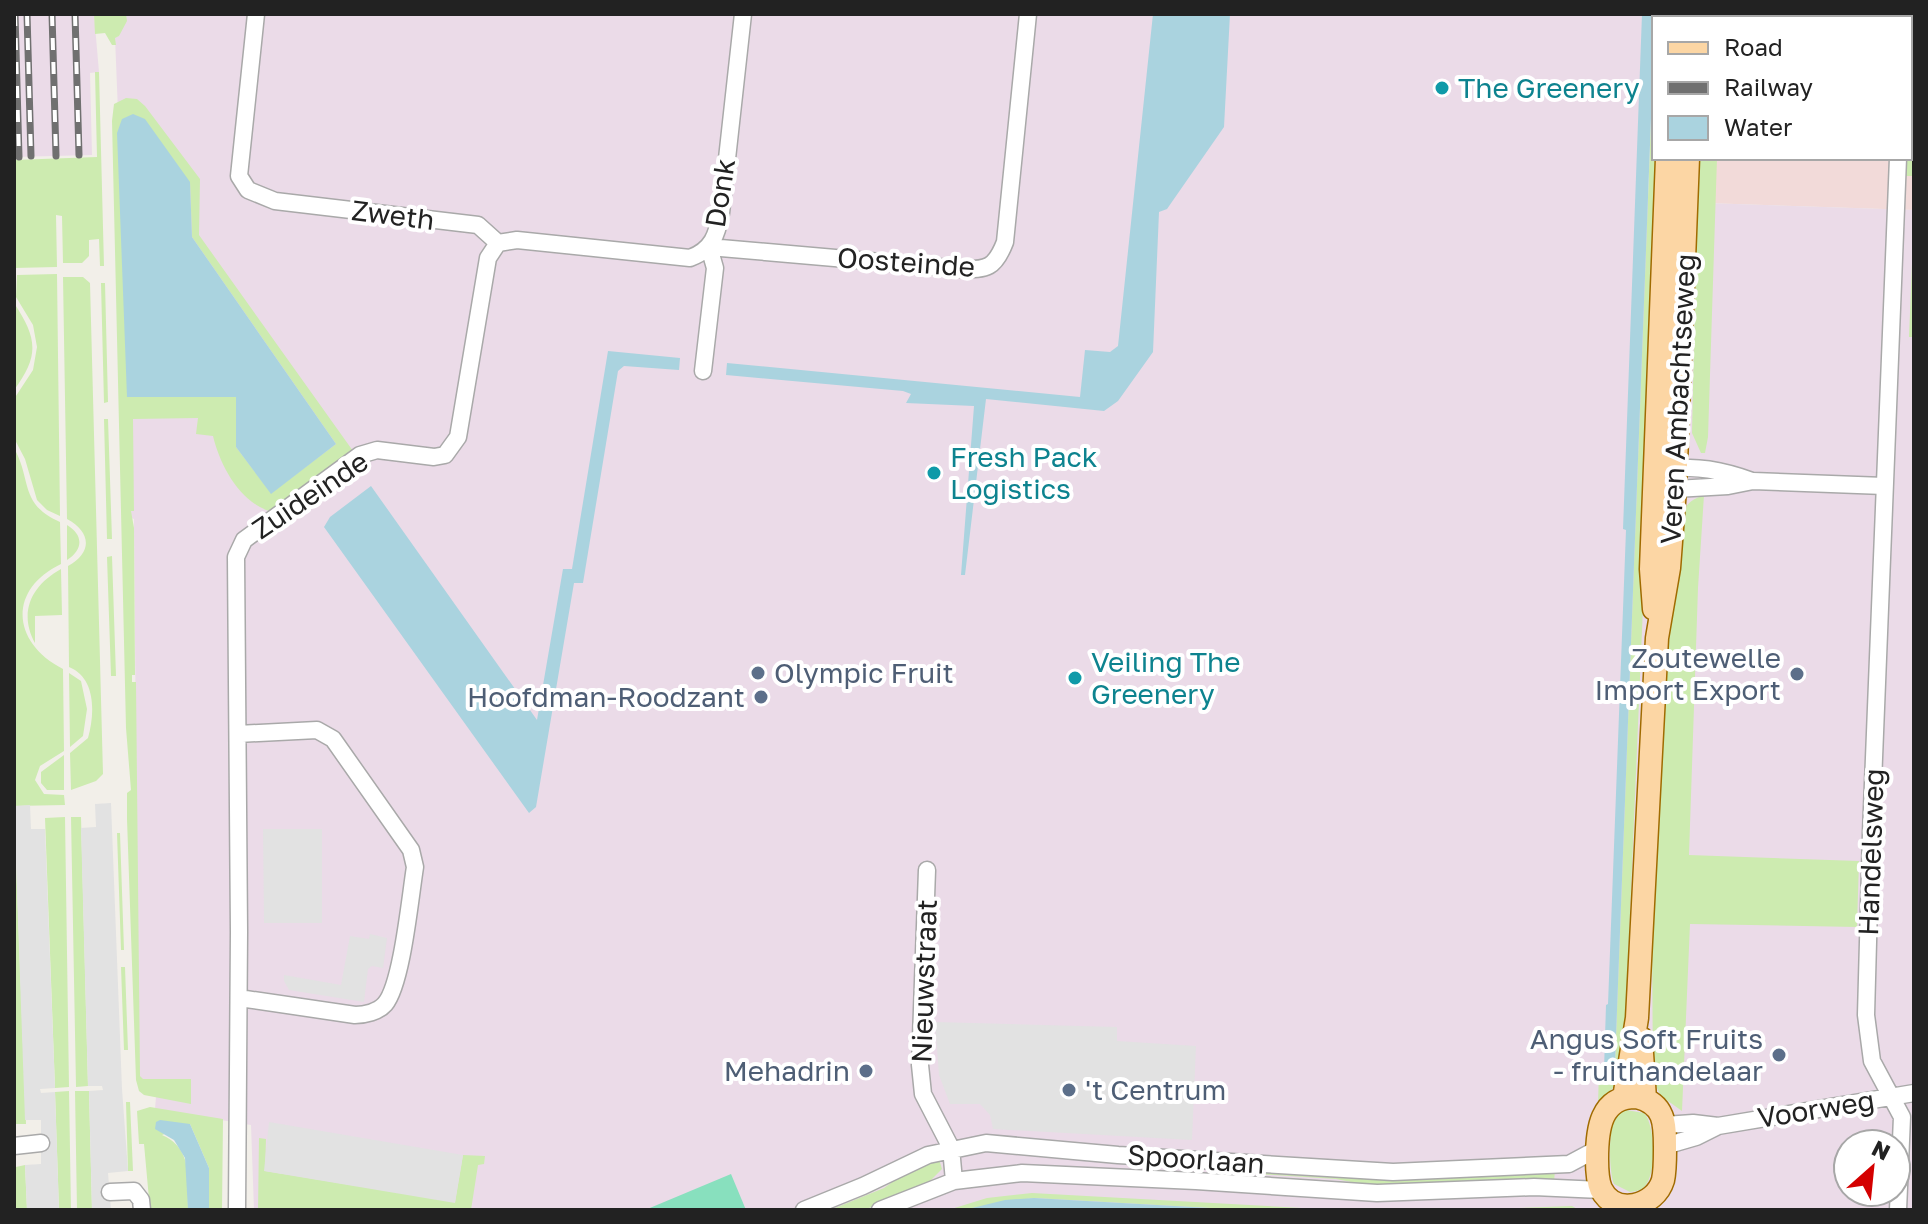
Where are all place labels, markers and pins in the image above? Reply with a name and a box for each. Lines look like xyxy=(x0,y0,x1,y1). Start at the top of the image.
place label: The Greenery xyxy=(1458,71,1640,104)
marker: The Greenery xyxy=(1433,79,1451,97)
place label: Fresh Pack Logistics xyxy=(950,440,1098,505)
marker: Fresh Pack Logistics xyxy=(925,464,943,482)
place label: Zoutewelle Import Export xyxy=(1595,641,1781,706)
place label: Veiling The Greenery xyxy=(1091,645,1241,710)
place label: Olympic Fruit xyxy=(774,656,954,689)
marker: Olympic Fruit xyxy=(749,664,767,682)
marker: Zoutewelle Import Export xyxy=(1788,665,1806,683)
marker: Veiling The Greenery xyxy=(1066,669,1084,687)
place label: Hoofdman-Roodzant xyxy=(467,680,745,713)
marker: Hoofdman-Roodzant xyxy=(752,688,770,706)
place label: Angus Soft Fruits - fruithandelaar xyxy=(1530,1022,1763,1087)
marker: Angus Soft Fruits - fruithandelaar xyxy=(1770,1046,1788,1064)
place label: Mehadrin xyxy=(724,1054,850,1087)
marker: Mehadrin xyxy=(857,1062,875,1080)
place label: 't Centrum xyxy=(1085,1073,1226,1106)
marker: 't Centrum xyxy=(1060,1081,1078,1099)

